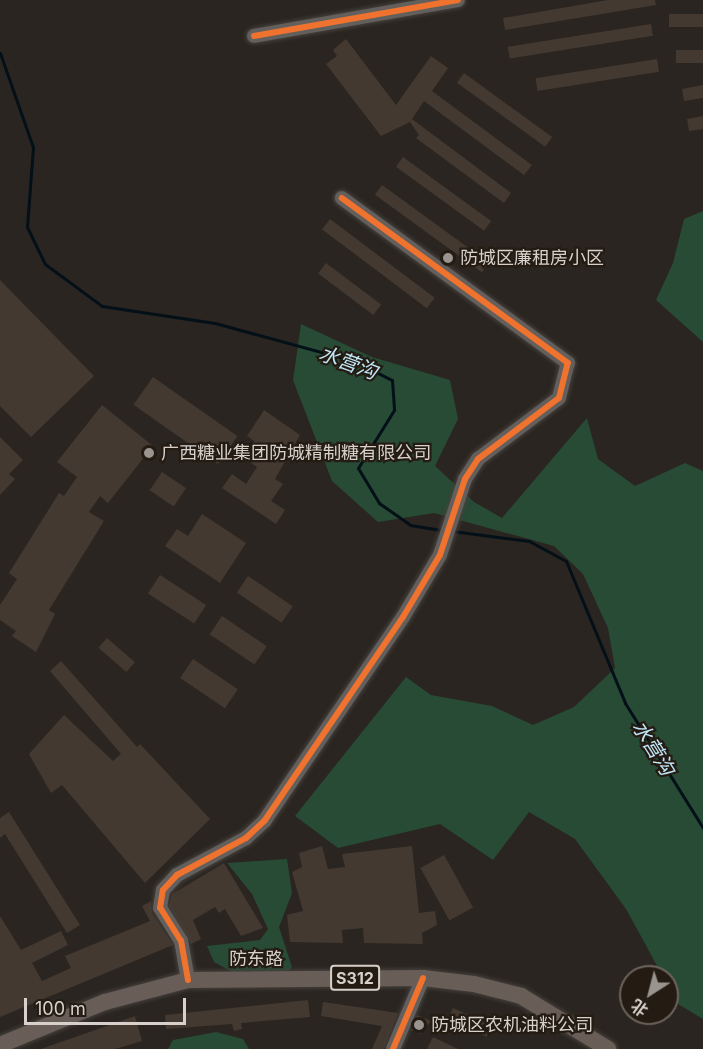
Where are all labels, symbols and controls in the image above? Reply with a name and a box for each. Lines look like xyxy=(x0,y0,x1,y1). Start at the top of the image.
place label: 防城区廉租房小区 xyxy=(460,247,604,269)
marker: 防城区廉租房小区 xyxy=(441,251,455,265)
water label: 水营沟 xyxy=(316,341,380,385)
place label: 广西糖业集团防城精制糖有限公司 xyxy=(161,442,431,464)
marker: 广西糖业集团防城精制糖有限公司 xyxy=(142,446,156,460)
water label: 水营沟 xyxy=(627,716,679,780)
street label: 防东路 xyxy=(229,948,283,970)
road number: S312 xyxy=(330,965,380,991)
north arrow xyxy=(619,965,679,1025)
scale bar xyxy=(27,986,189,1024)
text: 北 xyxy=(627,995,652,1021)
text: 100 m xyxy=(35,998,86,1019)
place label: 防城区农机油料公司 xyxy=(431,1014,593,1036)
marker: 防城区农机油料公司 xyxy=(412,1018,426,1032)

